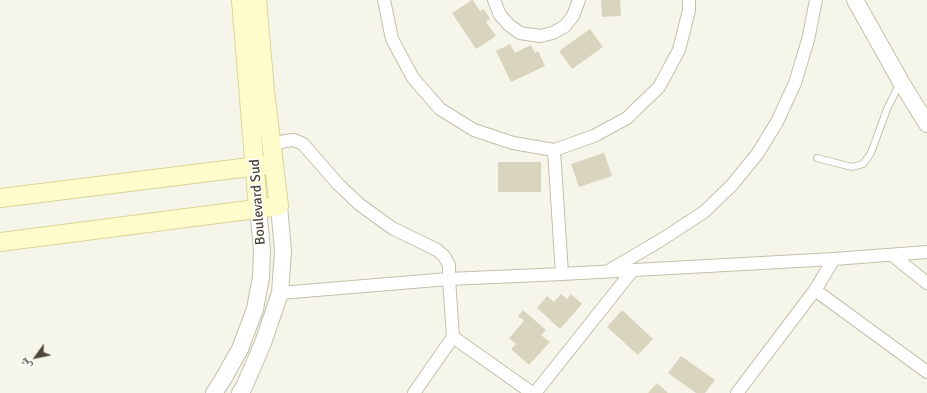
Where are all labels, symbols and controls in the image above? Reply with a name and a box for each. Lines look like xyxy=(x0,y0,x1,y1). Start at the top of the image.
street label: Boulevard Sud xyxy=(247,158,269,246)
north arrow xyxy=(16,337,56,377)
text: ش xyxy=(17,355,34,372)

